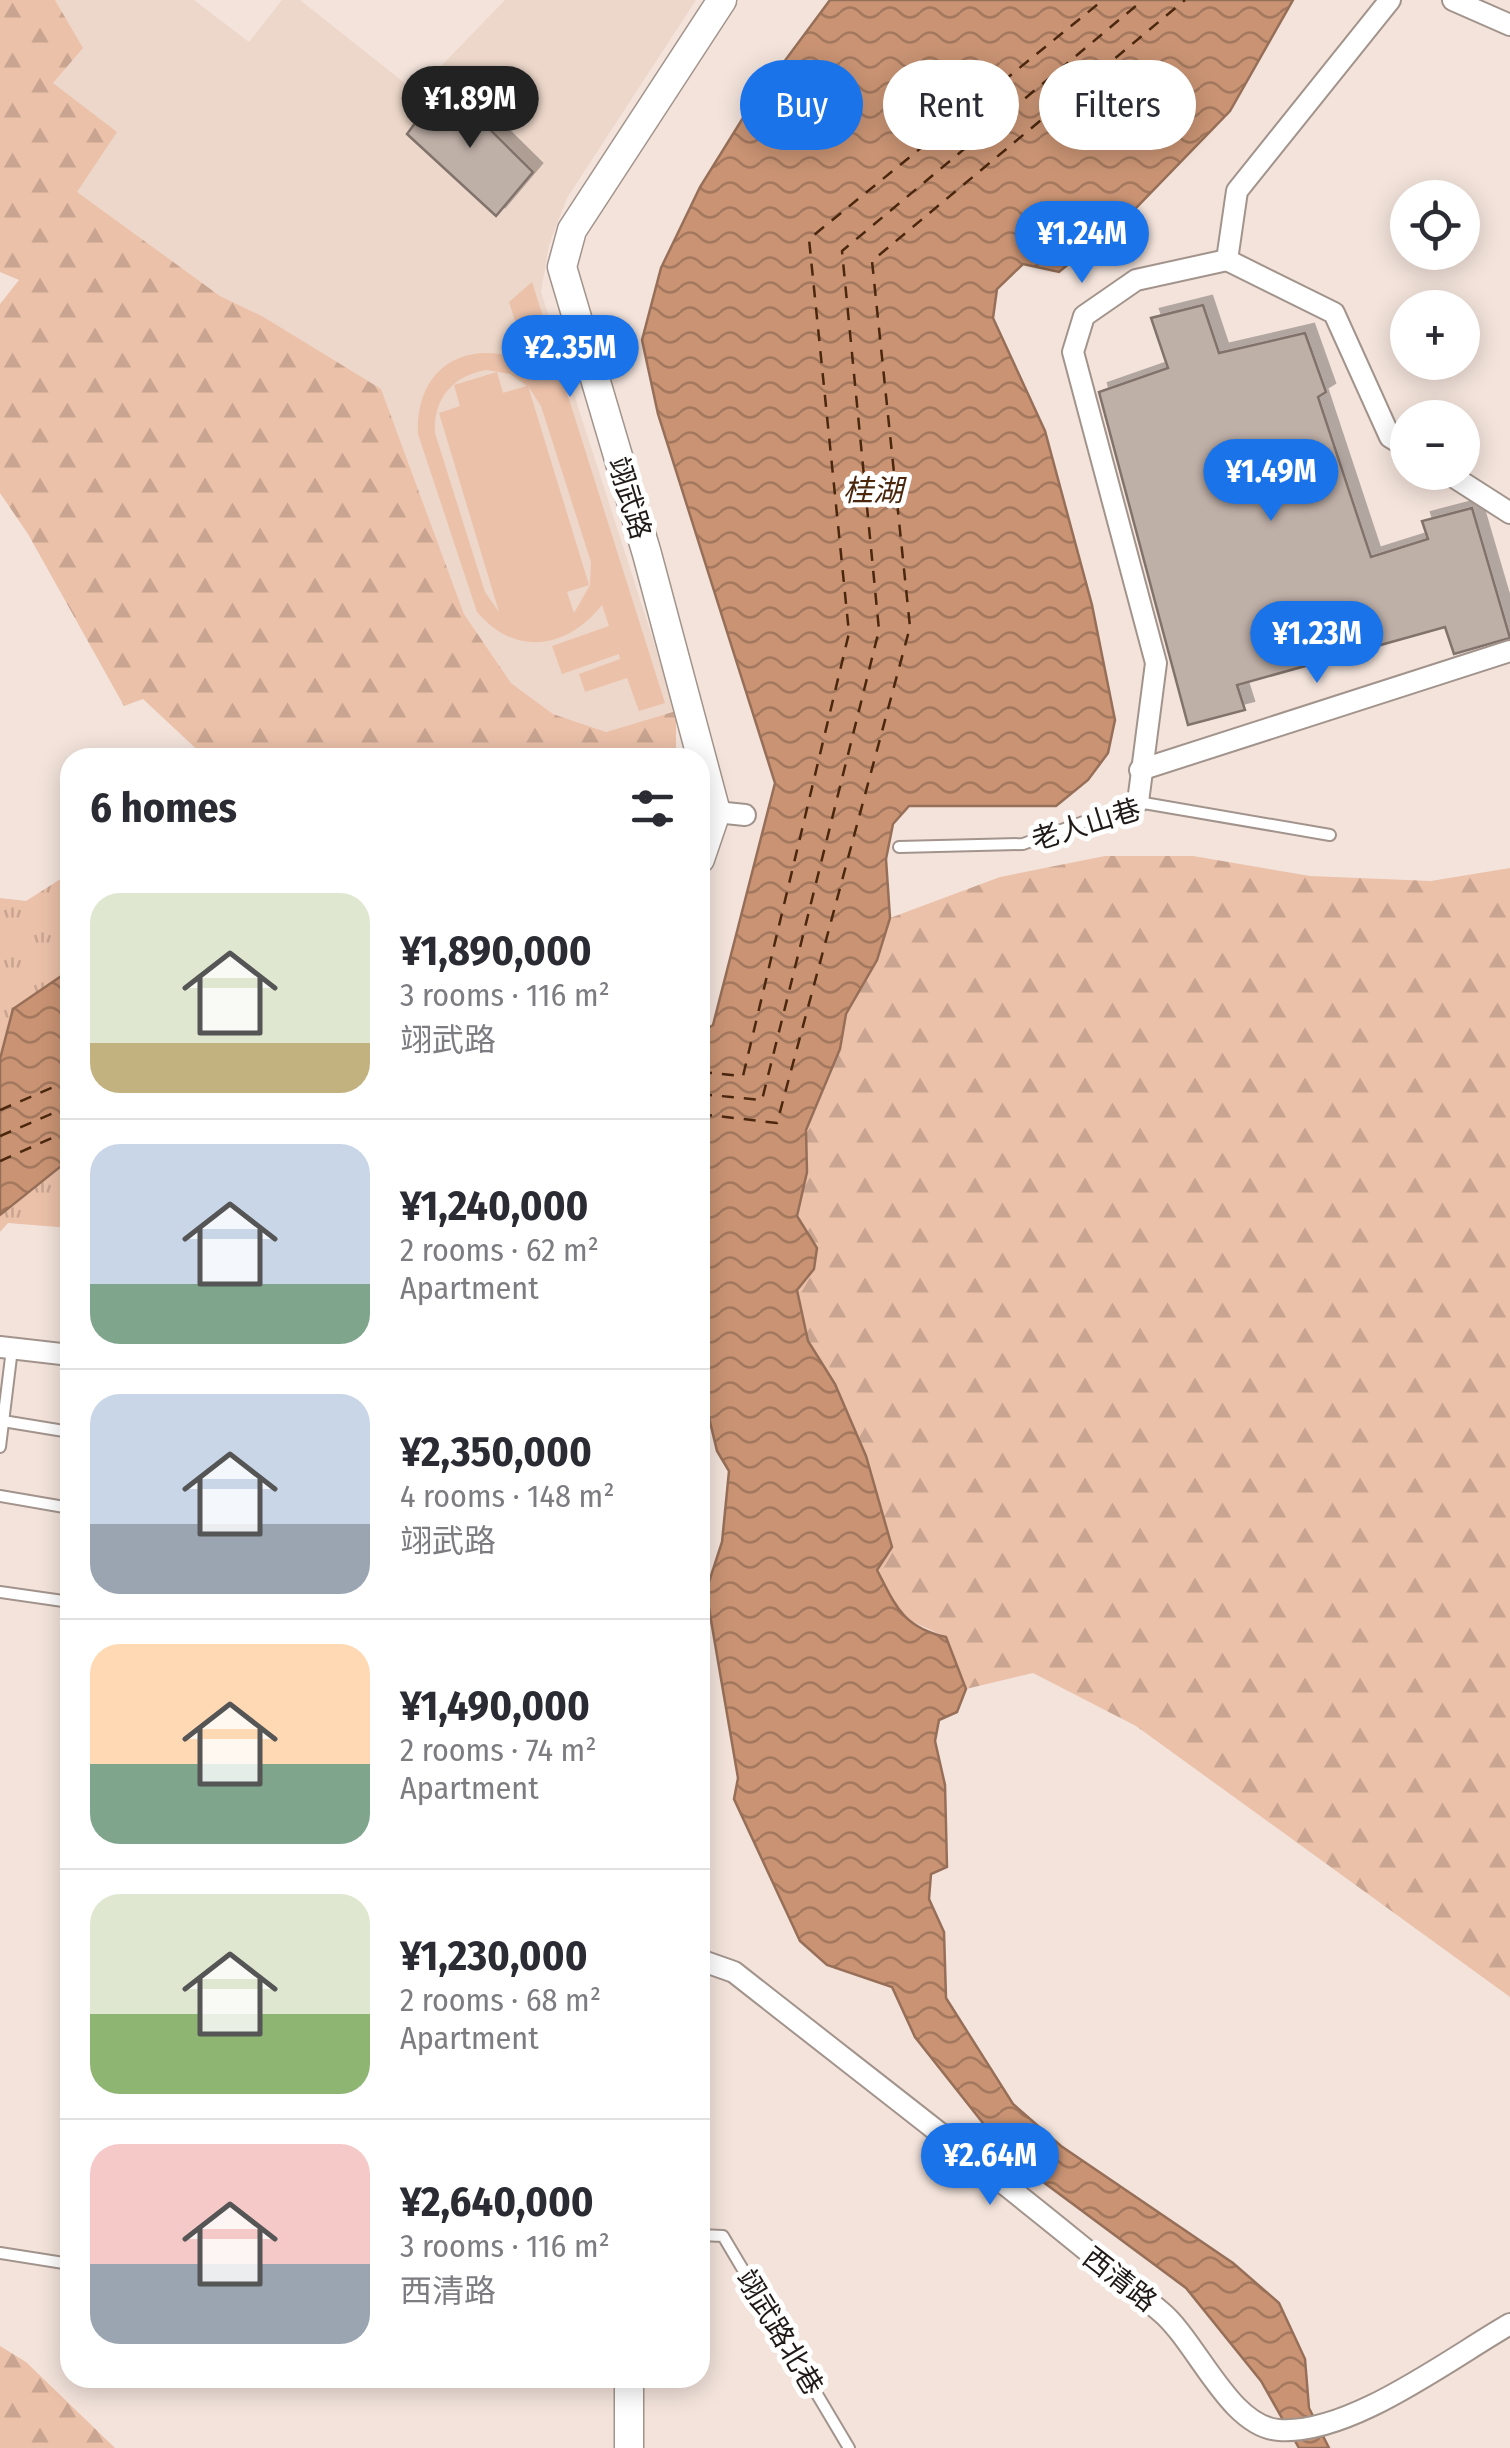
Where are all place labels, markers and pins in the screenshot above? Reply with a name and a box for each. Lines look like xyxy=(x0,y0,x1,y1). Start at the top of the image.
pin: ¥1.89M xyxy=(389,66,551,151)
pin: ¥1.24M xyxy=(1001,201,1163,286)
pin: ¥2.35M xyxy=(489,315,651,400)
pin: ¥1.49M xyxy=(1190,439,1352,524)
pin: ¥1.23M xyxy=(1236,601,1398,686)
pin: ¥2.64M xyxy=(909,2123,1071,2208)

